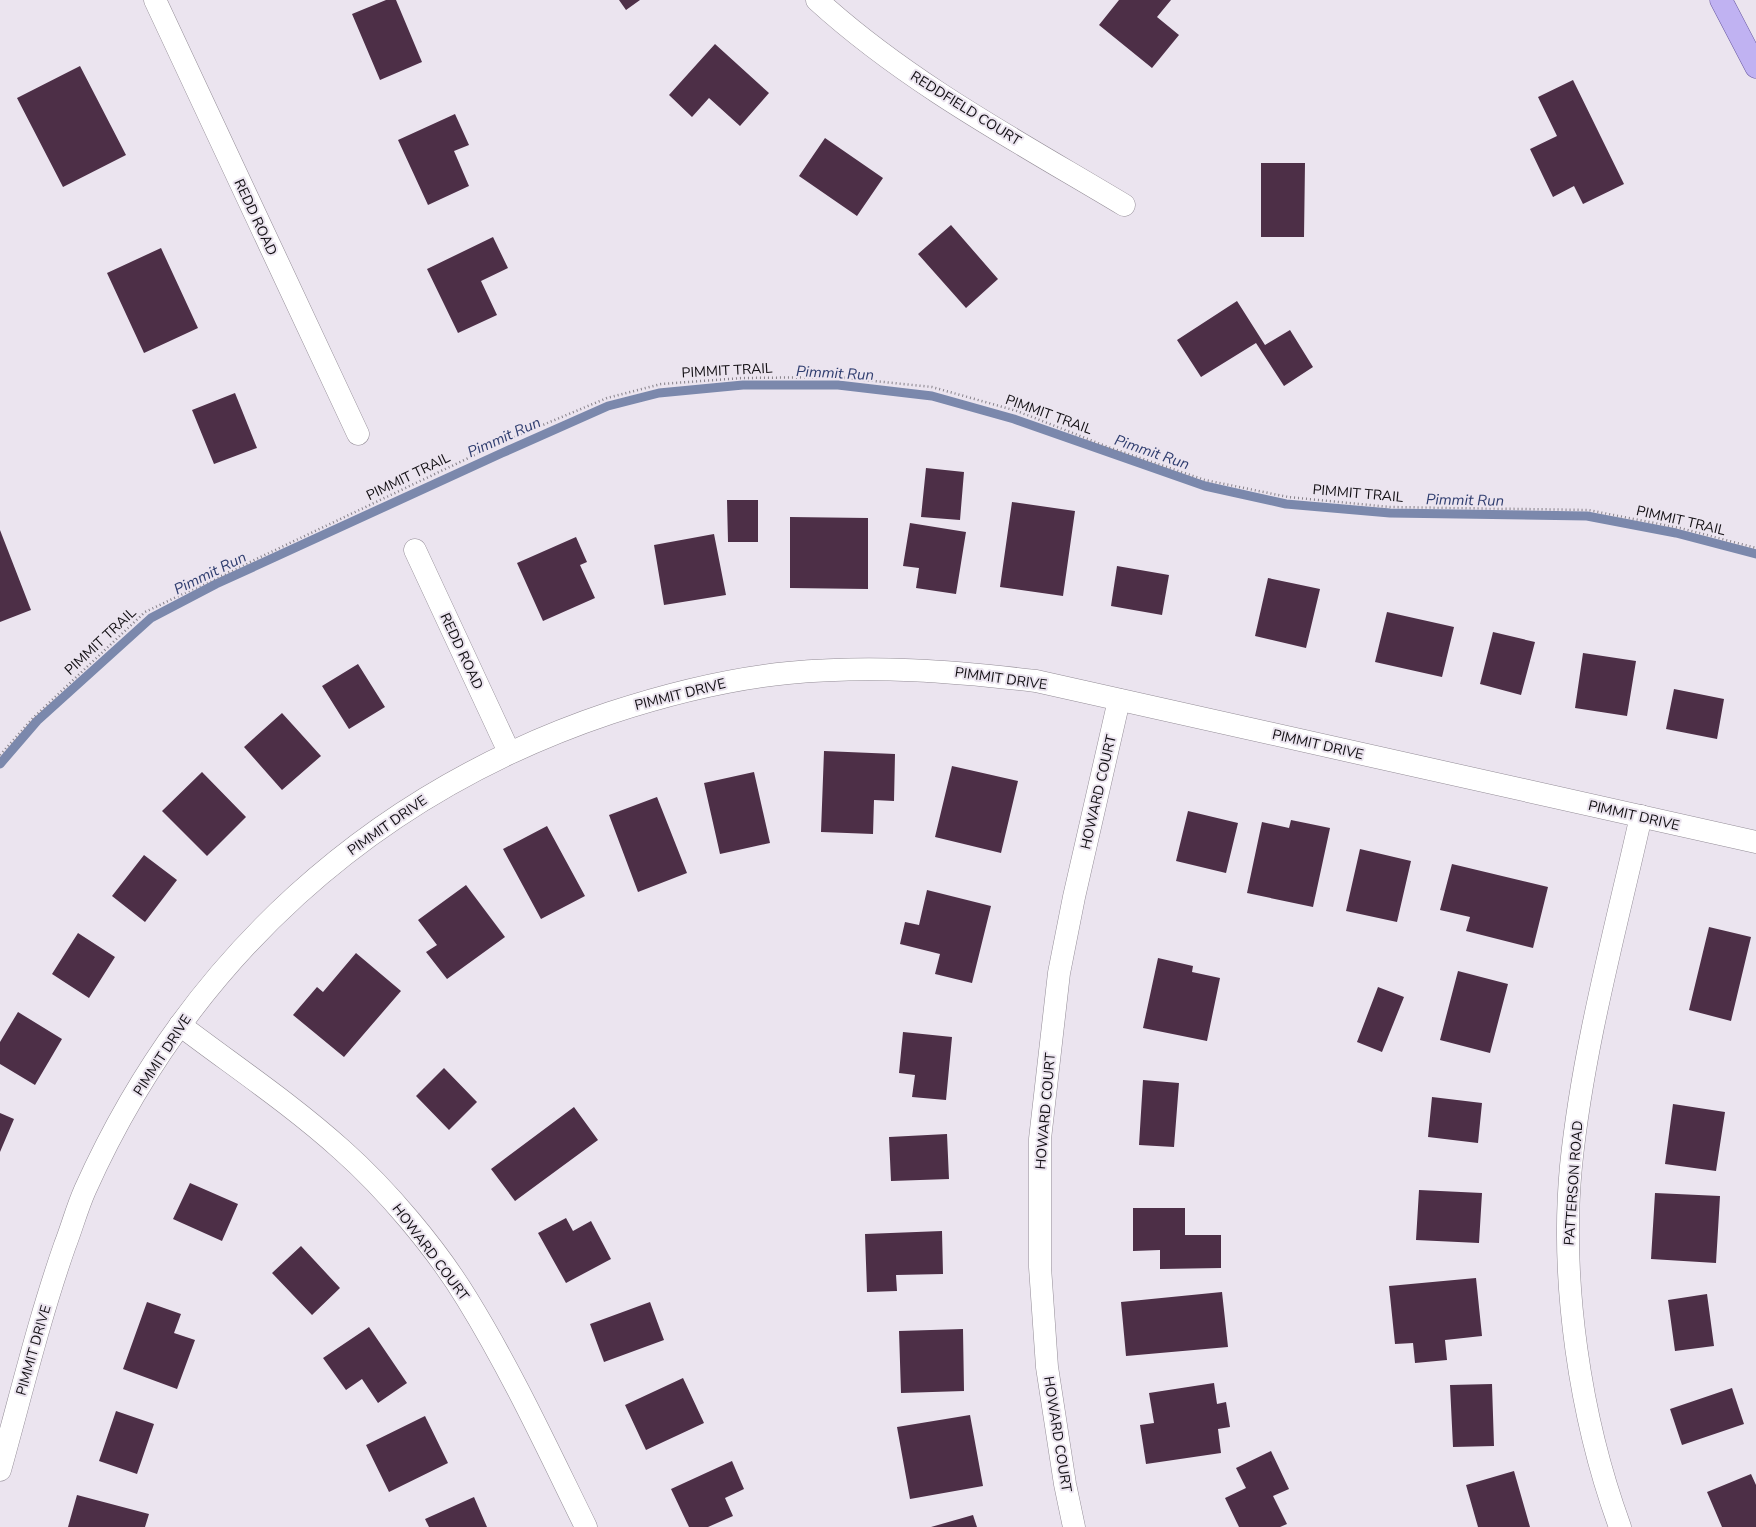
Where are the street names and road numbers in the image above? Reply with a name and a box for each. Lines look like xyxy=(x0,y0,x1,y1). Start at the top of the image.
street label: REDDFIELD COURT xyxy=(907,67,1025,150)
street label: REDD ROAD xyxy=(230,176,282,259)
street label: PIMMIT TRAIL xyxy=(681,359,773,382)
street label: PIMMIT TRAIL xyxy=(1003,390,1095,439)
street label: PIMMIT TRAIL xyxy=(363,448,454,505)
street label: PIMMIT TRAIL xyxy=(1312,480,1405,507)
street label: PIMMIT TRAIL xyxy=(1634,501,1728,540)
street label: PIMMIT TRAIL xyxy=(61,603,140,679)
street label: REDD ROAD xyxy=(436,610,488,693)
street label: PIMMIT DRIVE xyxy=(953,663,1048,694)
street label: PIMMIT DRIVE xyxy=(633,674,728,715)
street label: PIMMIT DRIVE xyxy=(1270,725,1365,764)
street label: HOWARD COURT xyxy=(1076,732,1121,851)
street label: PIMMIT DRIVE xyxy=(344,791,431,860)
street label: PIMMIT DRIVE xyxy=(1586,796,1681,835)
street label: PIMMIT DRIVE xyxy=(129,1011,196,1100)
street label: HOWARD COURT xyxy=(1031,1051,1060,1170)
street label: PATTERSON ROAD xyxy=(1560,1120,1587,1246)
street label: HOWARD COURT xyxy=(388,1200,474,1305)
street label: PIMMIT DRIVE xyxy=(12,1303,55,1398)
street label: HOWARD COURT xyxy=(1039,1375,1076,1494)

